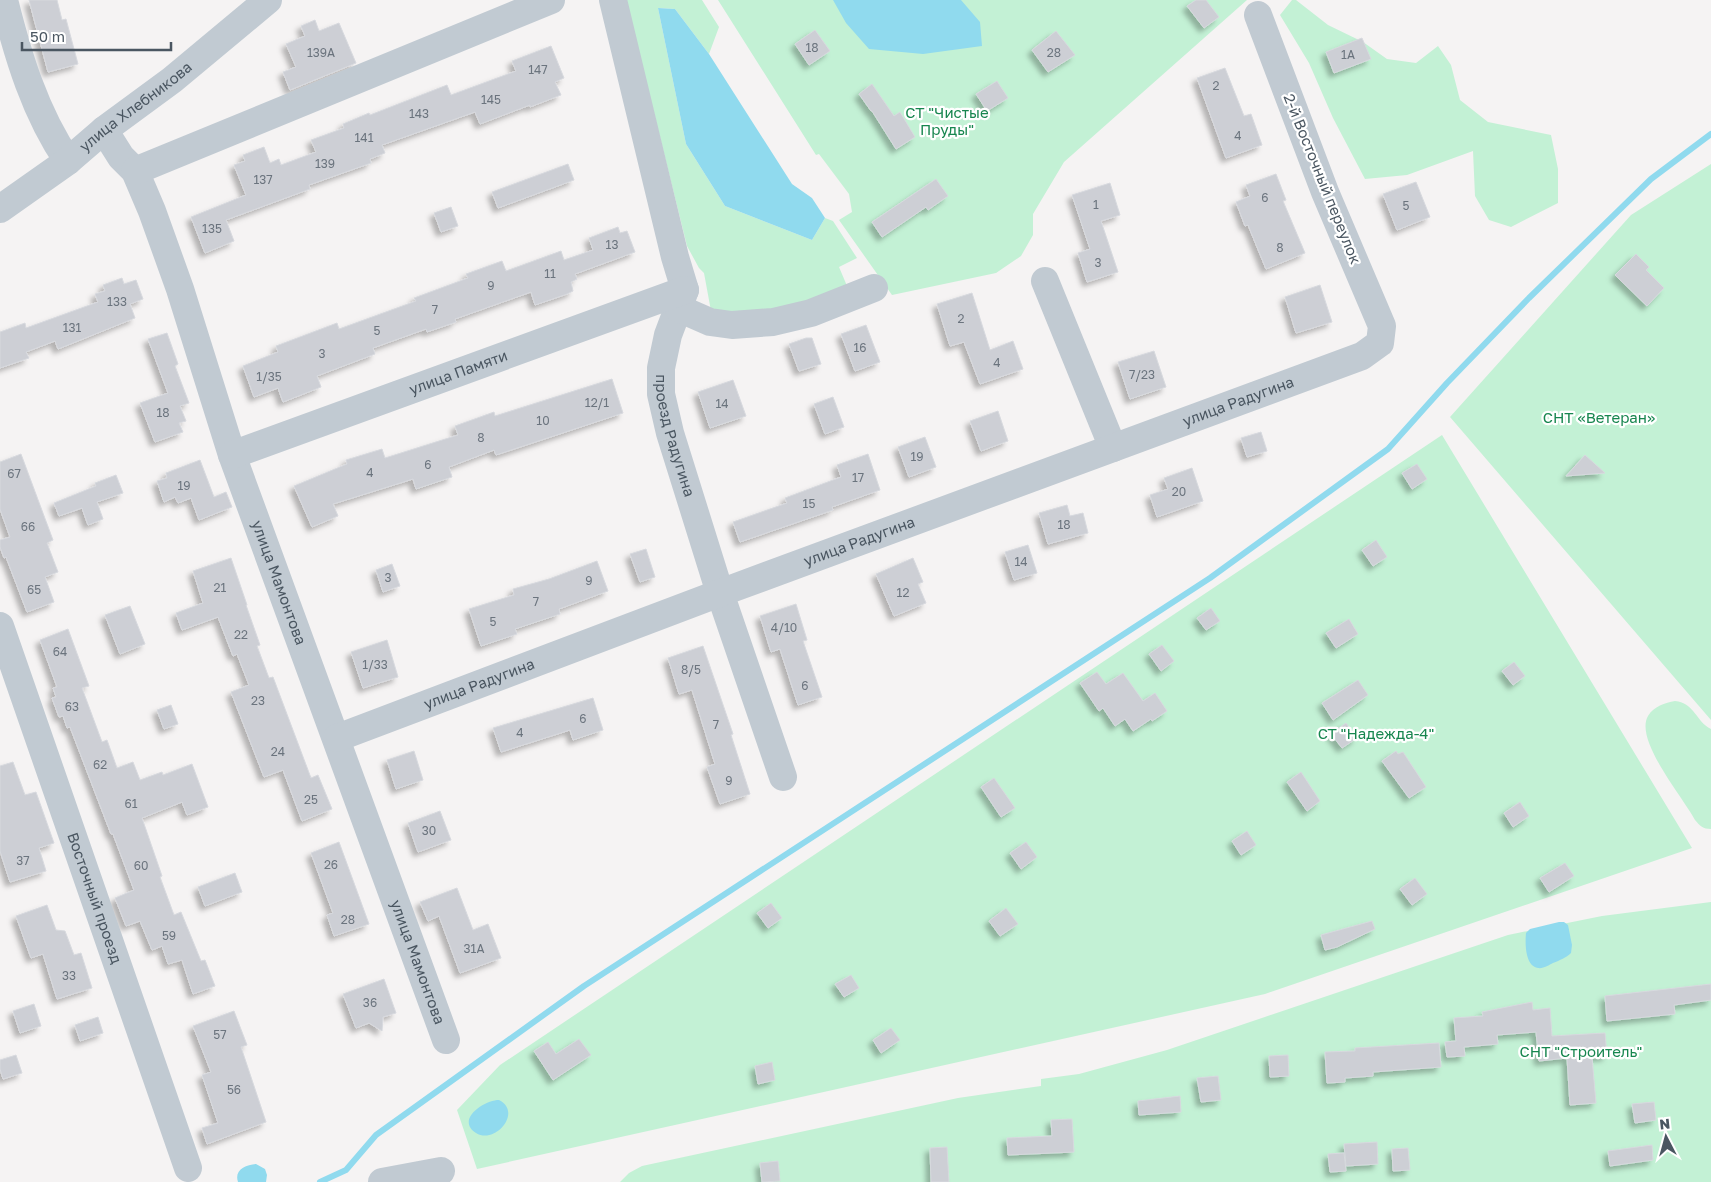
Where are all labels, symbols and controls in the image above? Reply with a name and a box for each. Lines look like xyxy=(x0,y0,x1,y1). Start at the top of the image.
scale bar xyxy=(22,20,171,52)
text: 50 m xyxy=(30,27,65,45)
house number: 18 xyxy=(805,40,819,55)
house number: 139А xyxy=(307,45,335,60)
house number: 28 xyxy=(1047,45,1061,60)
house number: 1А xyxy=(1341,47,1355,62)
street label: улица Хлебникова xyxy=(75,57,195,155)
house number: 147 xyxy=(528,62,548,77)
house number: 2 xyxy=(1213,78,1220,93)
street label: 2-й Восточный переулок xyxy=(1281,91,1365,267)
house number: 145 xyxy=(481,92,501,107)
park label: СТ "Чистые Пруды" xyxy=(905,103,989,138)
house number: 143 xyxy=(409,106,429,121)
house number: 4 xyxy=(1234,128,1242,143)
house number: 141 xyxy=(355,130,374,145)
house number: 139 xyxy=(315,156,335,171)
house number: 137 xyxy=(253,172,273,187)
house number: 6 xyxy=(1261,190,1269,205)
house number: 1 xyxy=(1093,197,1099,212)
house number: 5 xyxy=(1403,198,1410,213)
house number: 135 xyxy=(202,221,222,236)
house number: 13 xyxy=(606,237,618,252)
house number: 8 xyxy=(1276,240,1284,255)
house number: 3 xyxy=(1094,255,1102,270)
house number: 11 xyxy=(544,266,556,281)
house number: 9 xyxy=(487,278,495,293)
house number: 133 xyxy=(107,294,127,309)
house number: 7 xyxy=(432,302,438,317)
house number: 2 xyxy=(958,311,965,326)
house number: 131 xyxy=(63,320,82,335)
house number: 5 xyxy=(374,323,381,338)
house number: 16 xyxy=(853,340,867,355)
street label: улица Памяти xyxy=(406,345,510,398)
house number: 3 xyxy=(318,346,326,361)
house number: 4 xyxy=(993,355,1001,370)
house number: 7/23 xyxy=(1129,367,1155,382)
house number: 1/35 xyxy=(256,369,282,384)
street label: улица Радугина xyxy=(1180,372,1296,429)
street label: проезд Радугина xyxy=(653,374,699,499)
house number: 12/1 xyxy=(585,395,609,410)
house number: 14 xyxy=(715,396,729,411)
house number: 18 xyxy=(156,405,170,420)
park label: СНТ «Ветеран» xyxy=(1543,408,1655,426)
house number: 10 xyxy=(536,413,550,428)
house number: 8 xyxy=(477,430,485,445)
house number: 19 xyxy=(910,449,924,464)
house number: 6 xyxy=(424,457,432,472)
house number: 4 xyxy=(366,465,374,480)
house number: 67 xyxy=(7,466,21,481)
house number: 17 xyxy=(852,470,864,485)
house number: 19 xyxy=(177,478,191,493)
house number: 20 xyxy=(1172,484,1186,499)
house number: 15 xyxy=(803,496,815,511)
street label: улица Радугина xyxy=(801,512,917,569)
house number: 18 xyxy=(1057,517,1071,532)
street label: улица Мамонтова xyxy=(249,518,311,647)
house number: 66 xyxy=(21,519,35,534)
house number: 14 xyxy=(1014,554,1028,569)
house number: 3 xyxy=(384,570,392,585)
house number: 9 xyxy=(585,573,593,588)
house number: 21 xyxy=(214,580,227,595)
house number: 65 xyxy=(27,582,41,597)
house number: 12 xyxy=(897,585,909,600)
house number: 7 xyxy=(533,594,539,609)
house number: 5 xyxy=(490,614,497,629)
house number: 4/10 xyxy=(771,620,797,635)
house number: 22 xyxy=(234,627,248,642)
house number: 64 xyxy=(53,644,67,659)
street label: улица Радугина xyxy=(421,654,537,712)
house number: 1/33 xyxy=(362,657,388,672)
house number: 8/5 xyxy=(681,662,701,677)
house number: 6 xyxy=(801,678,809,693)
house number: 23 xyxy=(251,693,265,708)
house number: 63 xyxy=(65,699,79,714)
house number: 6 xyxy=(579,711,587,726)
house number: 7 xyxy=(713,717,719,732)
park label: СТ "Надежда-4" xyxy=(1318,724,1434,742)
house number: 4 xyxy=(516,725,524,740)
house number: 24 xyxy=(271,744,285,759)
house number: 62 xyxy=(93,757,107,772)
house number: 9 xyxy=(725,773,733,788)
house number: 25 xyxy=(304,792,318,807)
house number: 61 xyxy=(124,796,138,811)
house number: 30 xyxy=(422,823,436,838)
street label: Восточный проезд xyxy=(64,830,126,966)
house number: 37 xyxy=(16,853,30,868)
house number: 26 xyxy=(324,857,338,872)
house number: 60 xyxy=(134,858,148,873)
street label: улица Мамонтова xyxy=(387,897,449,1027)
house number: 28 xyxy=(341,912,355,927)
house number: 59 xyxy=(162,928,176,943)
house number: 31А xyxy=(464,941,484,956)
house number: 33 xyxy=(62,968,76,983)
house number: 36 xyxy=(363,995,377,1010)
house number: 57 xyxy=(213,1027,227,1042)
park label: СНТ "Строитель" xyxy=(1520,1042,1642,1060)
house number: 56 xyxy=(227,1082,241,1097)
north arrow xyxy=(1641,1112,1691,1162)
text: N xyxy=(1658,1115,1671,1133)

